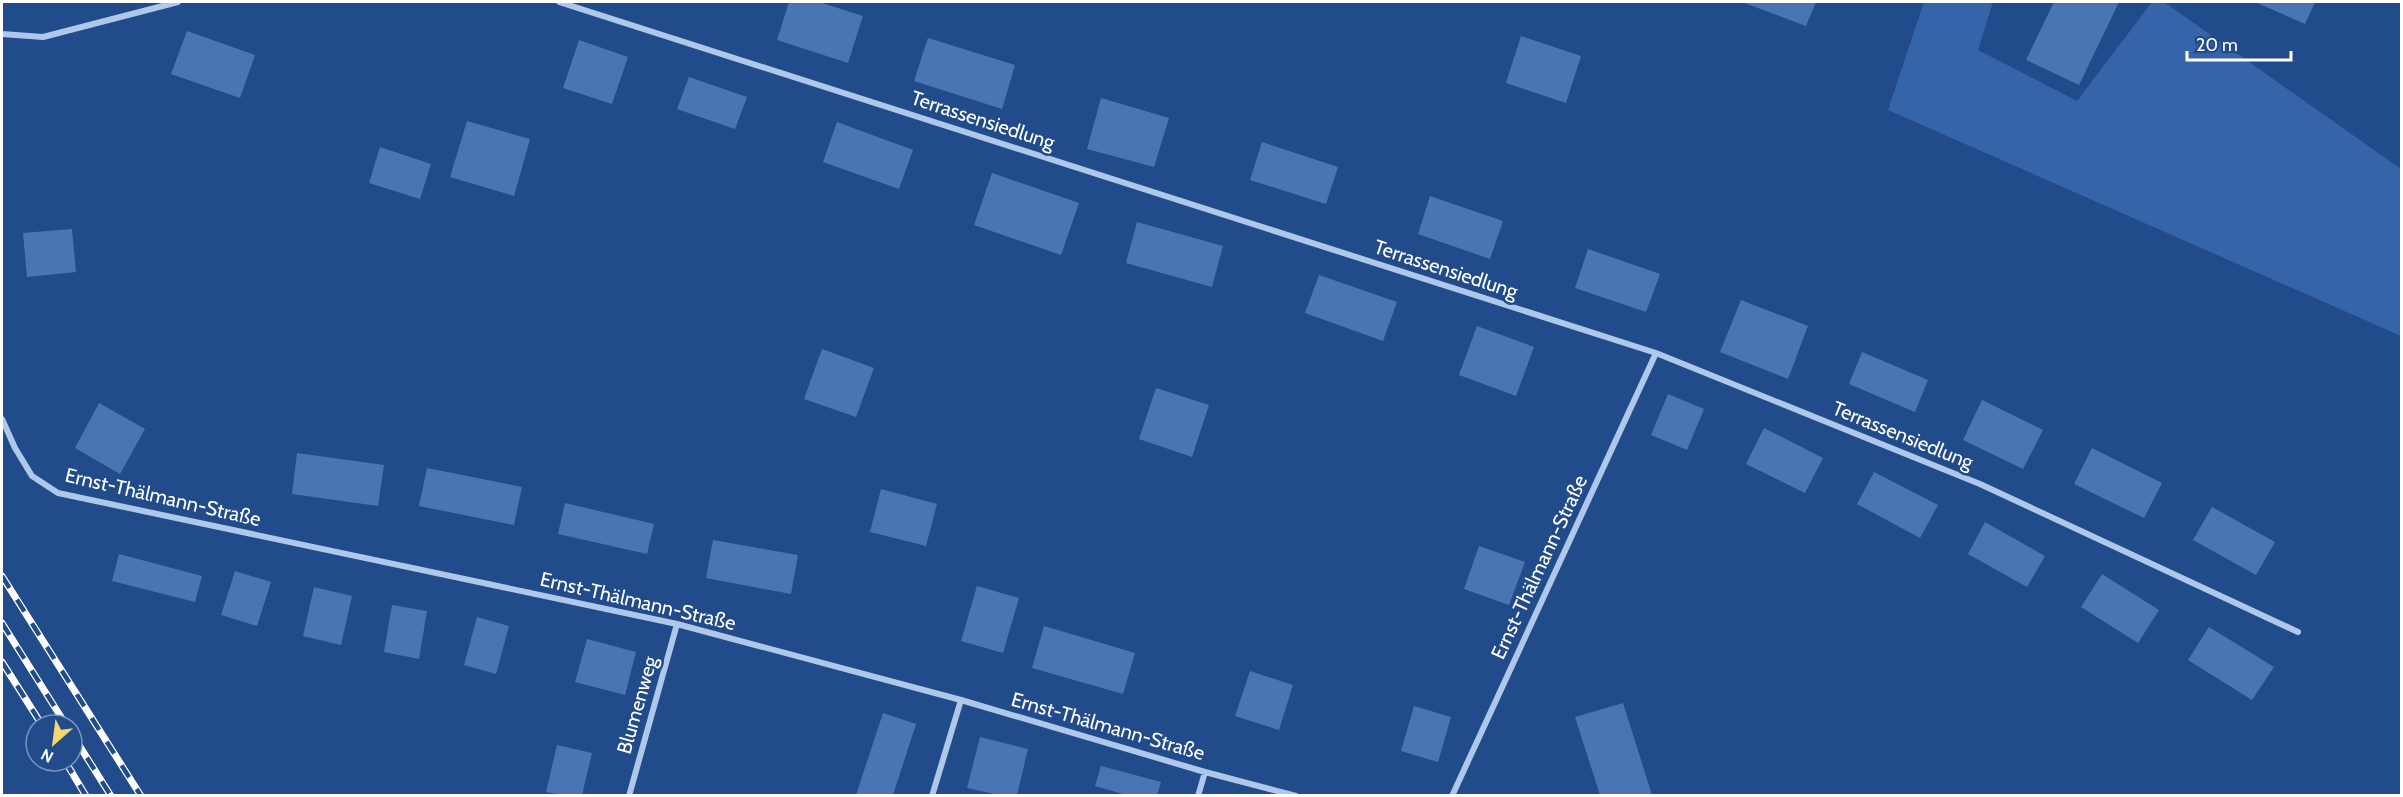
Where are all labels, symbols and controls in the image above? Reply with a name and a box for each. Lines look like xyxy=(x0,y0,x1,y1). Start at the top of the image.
scale bar xyxy=(2187,24,2290,62)
text: 20 m xyxy=(2196,34,2238,56)
street label: Terrassensiedlung xyxy=(908,85,1059,155)
street label: Terrassensiedlung xyxy=(1371,234,1522,304)
street label: Terrassensiedlung xyxy=(1829,396,1978,475)
street label: Ernst-Thälmann-Straße xyxy=(63,463,263,531)
street label: Ernst-Thälmann-Straße xyxy=(1486,471,1592,663)
street label: Ernst-Thälmann-Straße xyxy=(538,567,738,635)
street label: Blumenweg xyxy=(612,652,663,757)
street label: Ernst-Thälmann-Straße xyxy=(1009,687,1207,765)
north arrow xyxy=(24,713,84,773)
text: N xyxy=(38,745,57,767)

